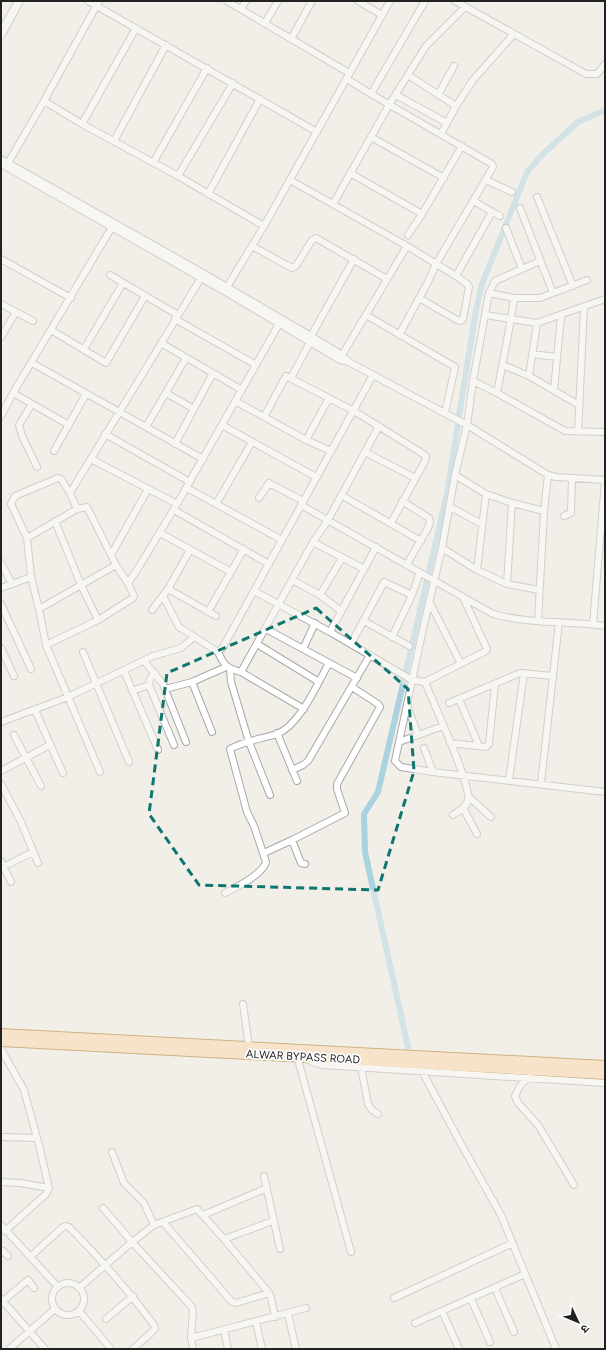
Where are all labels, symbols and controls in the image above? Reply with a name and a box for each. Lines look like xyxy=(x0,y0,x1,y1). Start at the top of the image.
street label: ALWAR BYPASS ROAD xyxy=(246,1048,361,1067)
north arrow xyxy=(558,1302,598,1342)
text: उ xyxy=(578,1322,592,1336)

